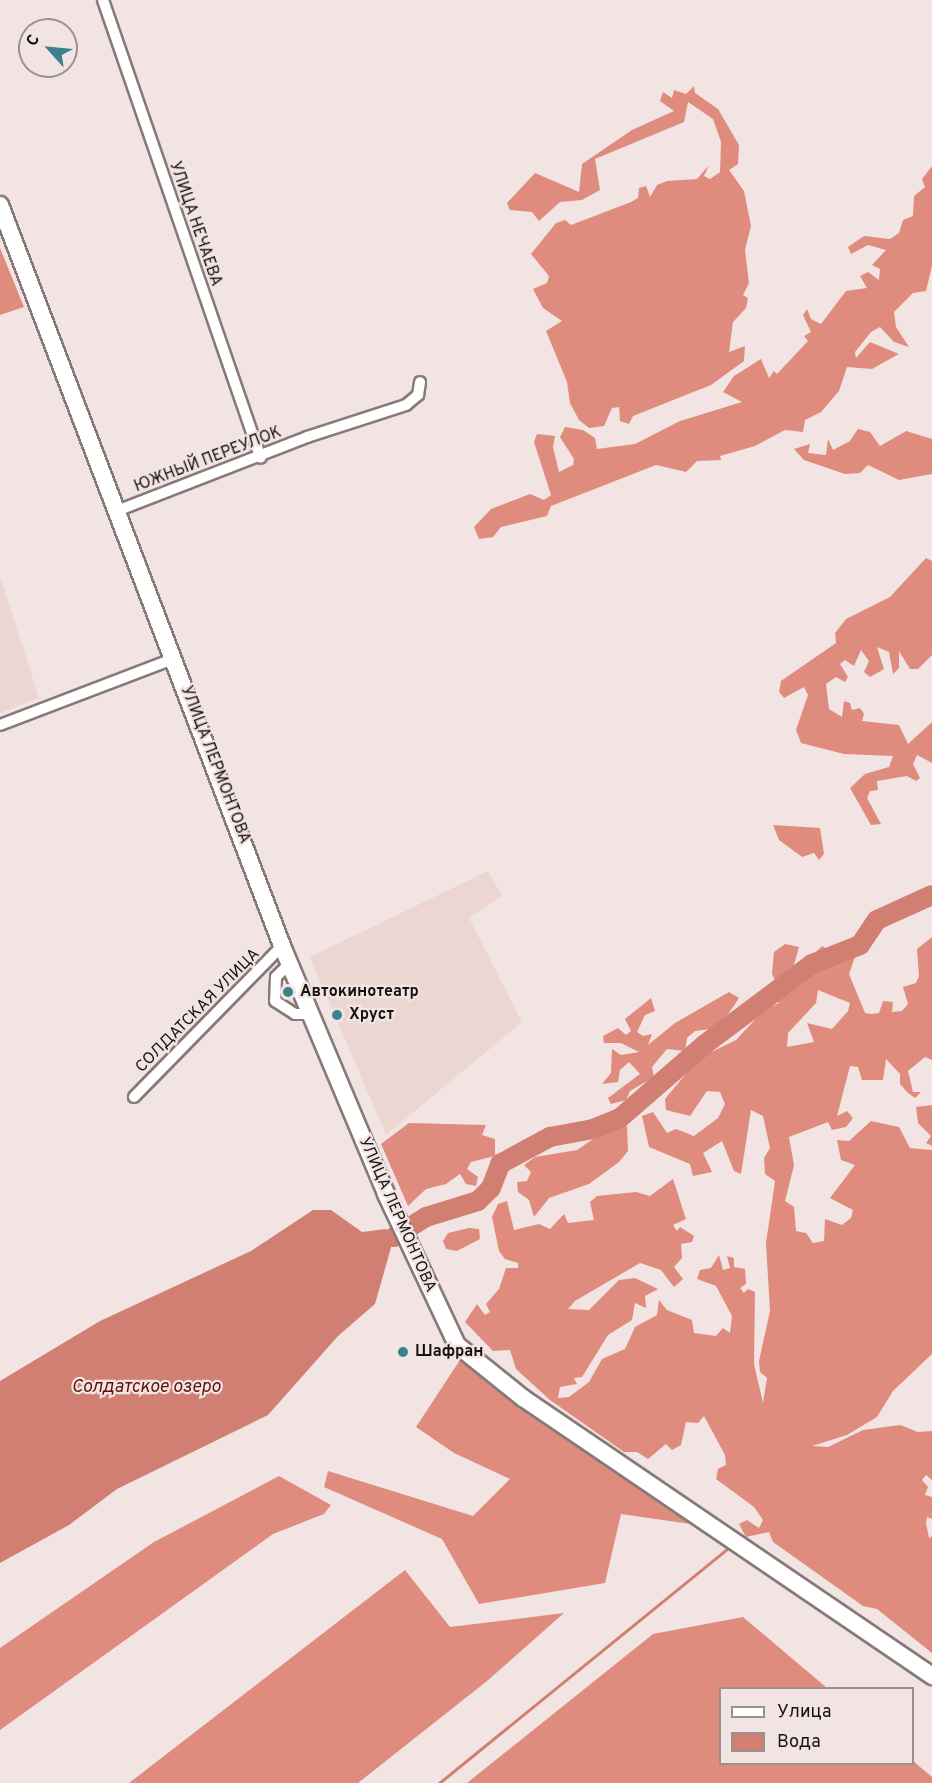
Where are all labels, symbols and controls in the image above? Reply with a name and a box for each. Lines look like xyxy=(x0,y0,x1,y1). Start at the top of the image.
north arrow xyxy=(18,18,78,78)
text: С xyxy=(23,32,45,50)
street label: УЛИЦА НЕЧАЕВА xyxy=(165,159,225,289)
street label: ЮЖНЫЙ ПЕРЕУЛОК xyxy=(132,423,284,497)
street label: УЛИЦА ЛЕРМОНТОВА xyxy=(176,683,254,847)
street label: СОЛДАТСКАЯ УЛИЦА xyxy=(132,945,264,1077)
place label: Автокинотеатр xyxy=(300,982,419,1002)
marker: Автокинотеатр xyxy=(281,985,295,999)
place label: Хруст xyxy=(349,1005,394,1025)
marker: Хруст xyxy=(330,1008,344,1022)
street label: УЛИЦА ЛЕРМОНТОВА xyxy=(354,1134,440,1296)
place label: Шафран xyxy=(415,1342,484,1362)
marker: Шафран xyxy=(396,1345,410,1359)
water label: Солдатское озеро xyxy=(71,1377,221,1399)
legend xyxy=(719,1687,914,1765)
text: Улица xyxy=(777,1701,831,1724)
text: Вода xyxy=(777,1731,821,1754)

